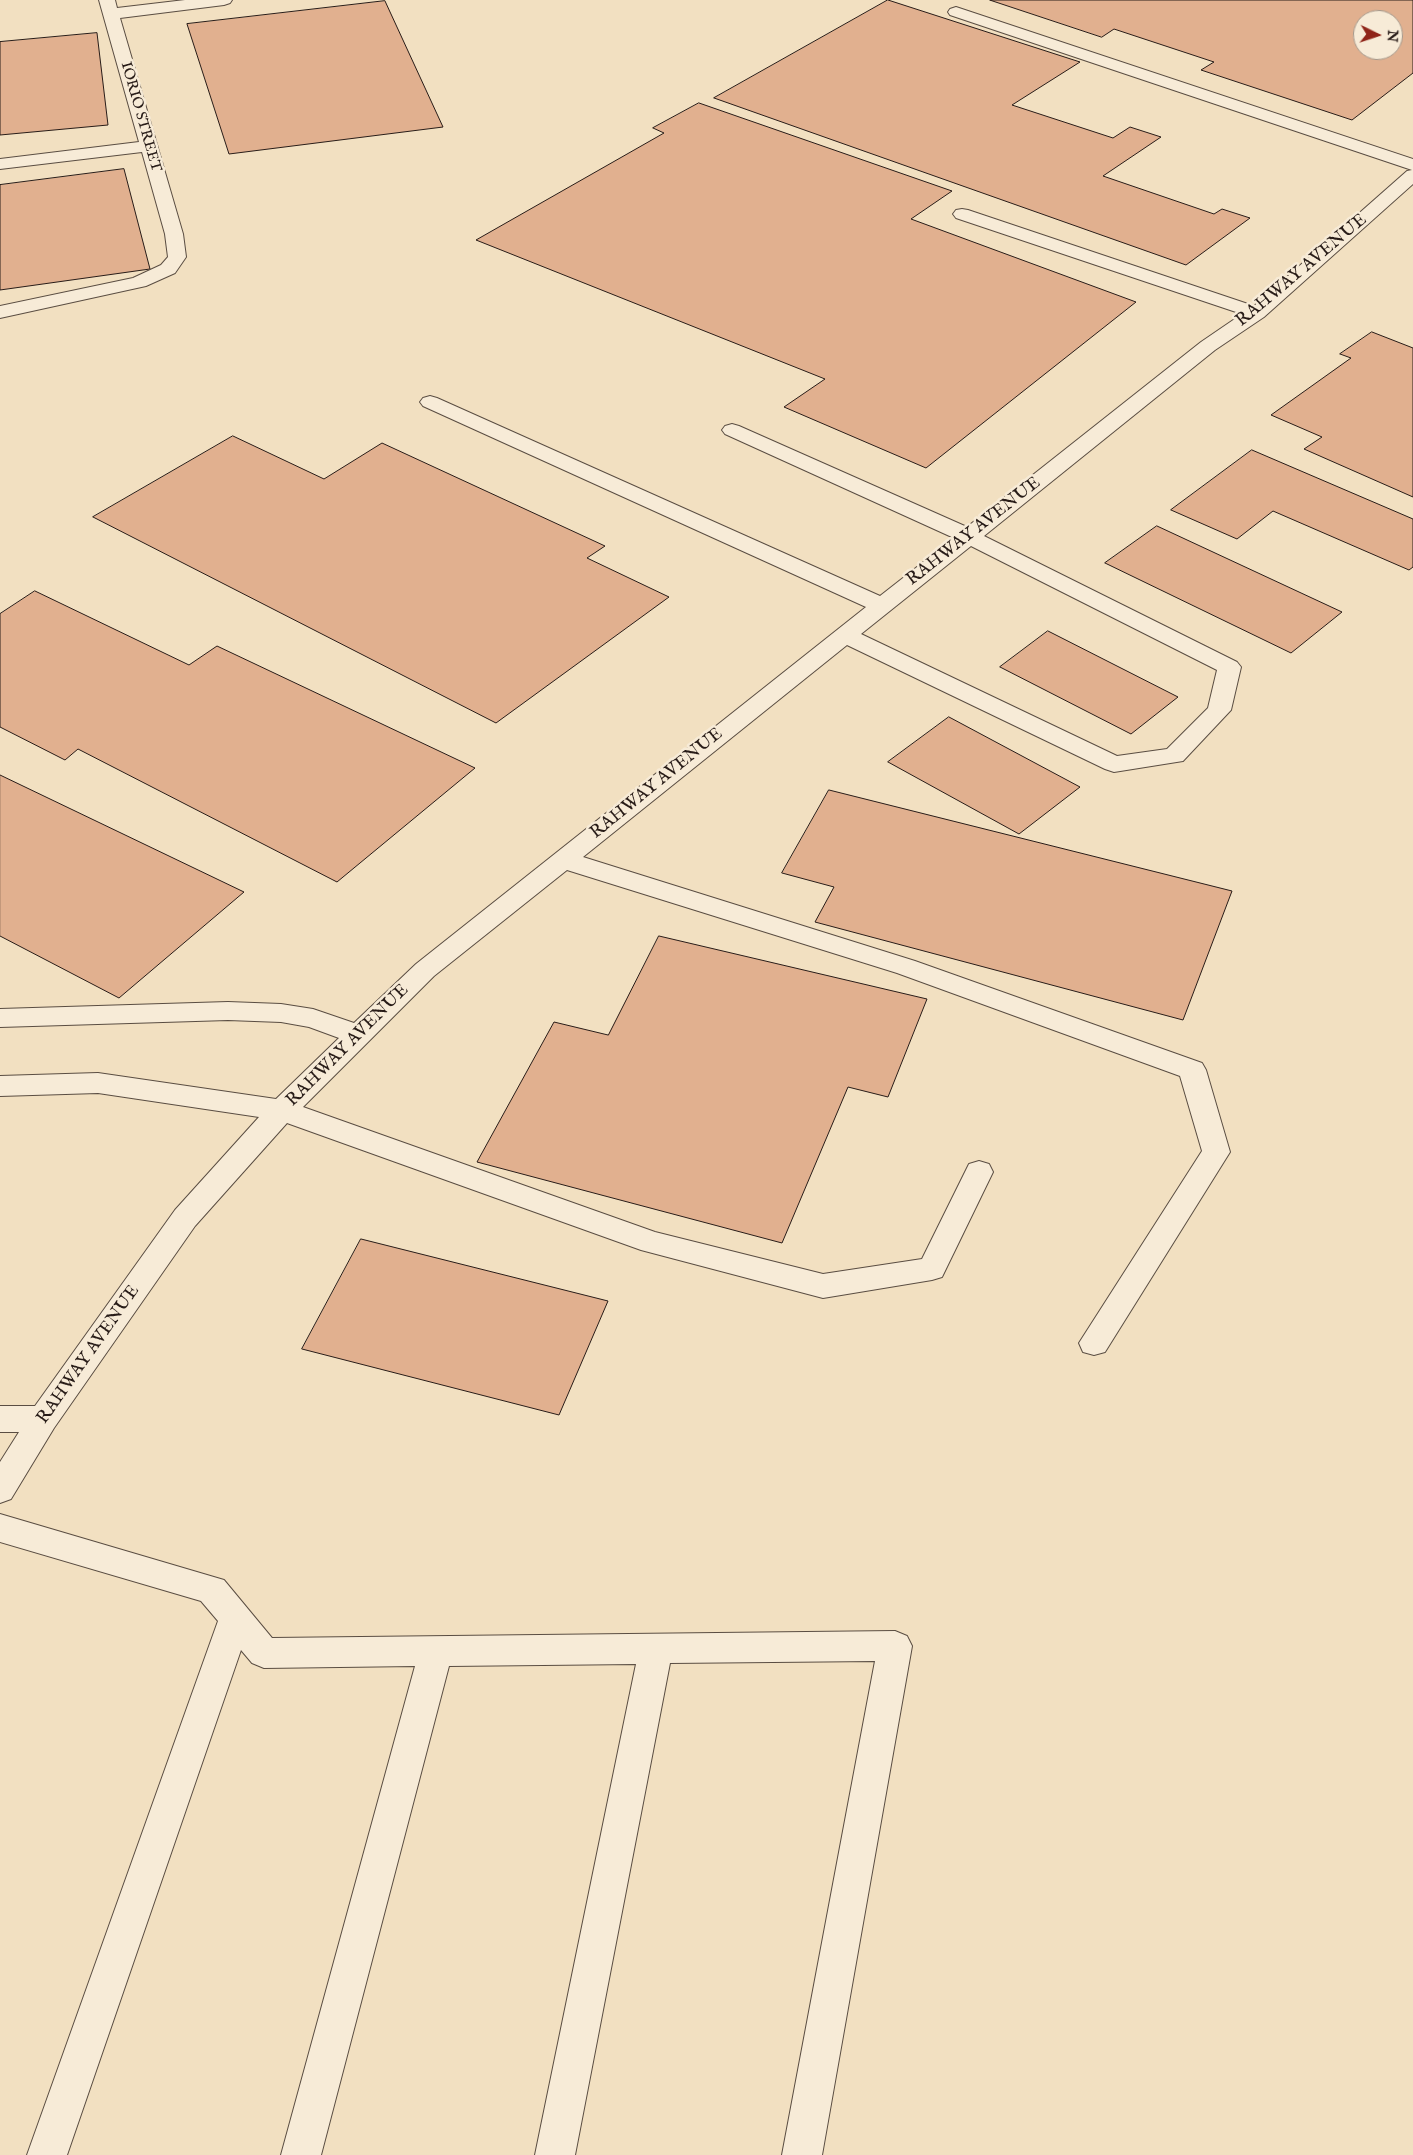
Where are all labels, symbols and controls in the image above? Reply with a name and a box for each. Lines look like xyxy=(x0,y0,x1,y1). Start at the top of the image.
north arrow xyxy=(1353,10,1403,60)
text: N xyxy=(1383,29,1401,43)
street label: IORIO STREET xyxy=(116,60,164,174)
street label: RAHWAY AVENUE xyxy=(1232,210,1372,332)
street label: RAHWAY AVENUE xyxy=(903,473,1045,591)
street label: RAHWAY AVENUE xyxy=(586,724,728,844)
street label: RAHWAY AVENUE xyxy=(282,980,414,1112)
street label: RAHWAY AVENUE xyxy=(33,1281,145,1429)

